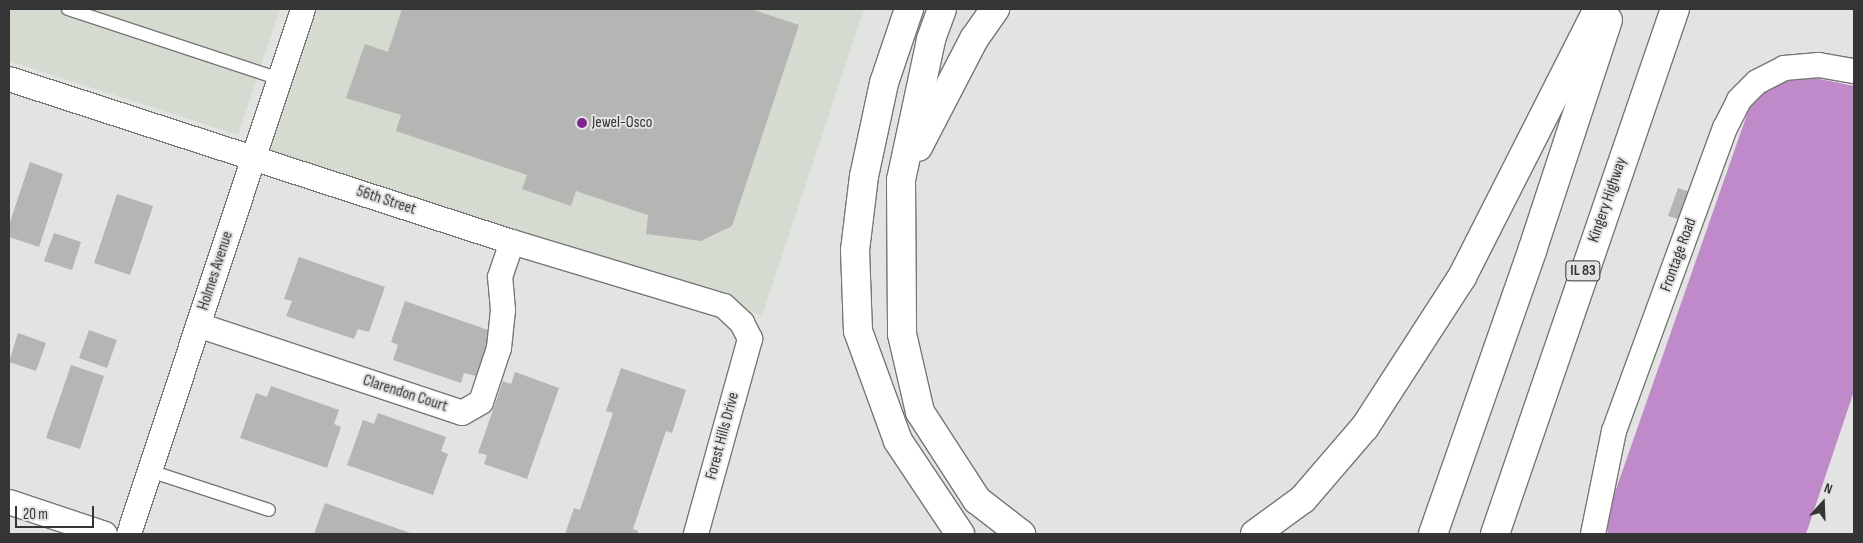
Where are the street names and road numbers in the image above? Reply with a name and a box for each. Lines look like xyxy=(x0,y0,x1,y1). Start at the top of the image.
street label: Kingery Highway xyxy=(1584,155,1632,245)
street label: 56th Street xyxy=(354,182,418,220)
street label: Frontage Road xyxy=(1657,216,1701,294)
street label: Holmes Avenue xyxy=(194,229,238,313)
road number: IL 83 xyxy=(1564,258,1602,284)
street label: Clarendon Court xyxy=(360,371,450,417)
street label: Forest Hills Drive xyxy=(702,390,744,482)

